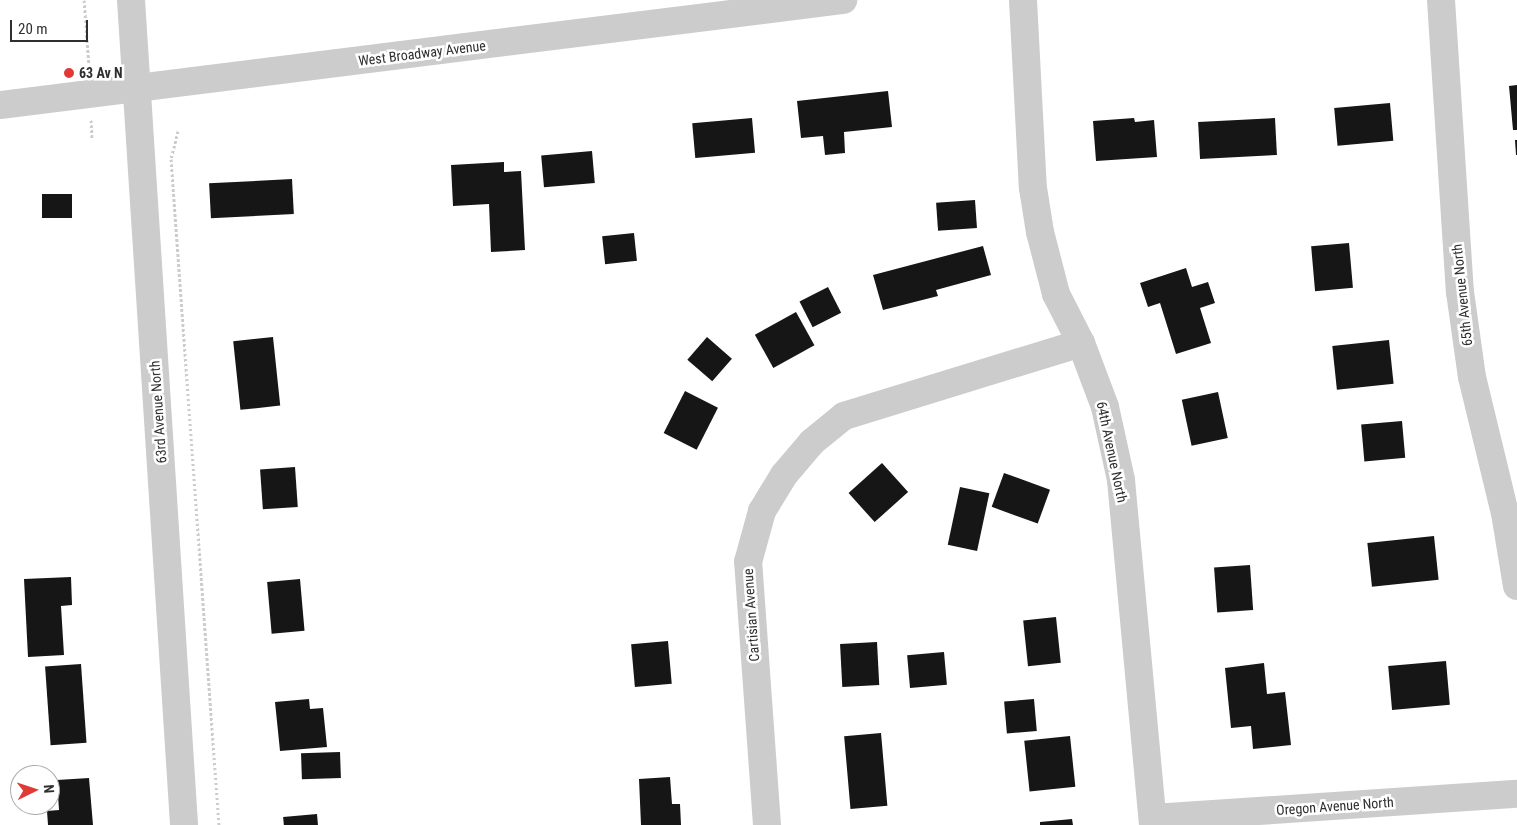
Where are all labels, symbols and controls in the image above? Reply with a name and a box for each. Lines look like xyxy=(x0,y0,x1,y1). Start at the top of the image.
scale bar xyxy=(12,10,90,42)
text: 20 m xyxy=(18,20,48,38)
street label: West Broadway Avenue xyxy=(357,37,487,69)
place label: 63 Av N xyxy=(79,65,122,81)
marker: 63 Av N xyxy=(63,67,75,79)
street label: 65th Avenue North xyxy=(1448,243,1476,347)
street label: 63rd Avenue North xyxy=(146,360,170,464)
street label: 64th Avenue North xyxy=(1093,400,1131,504)
street label: Cartisian Avenue xyxy=(739,568,763,662)
north arrow xyxy=(10,765,60,815)
text: N xyxy=(41,784,57,794)
street label: Oregon Avenue North xyxy=(1276,794,1394,818)

